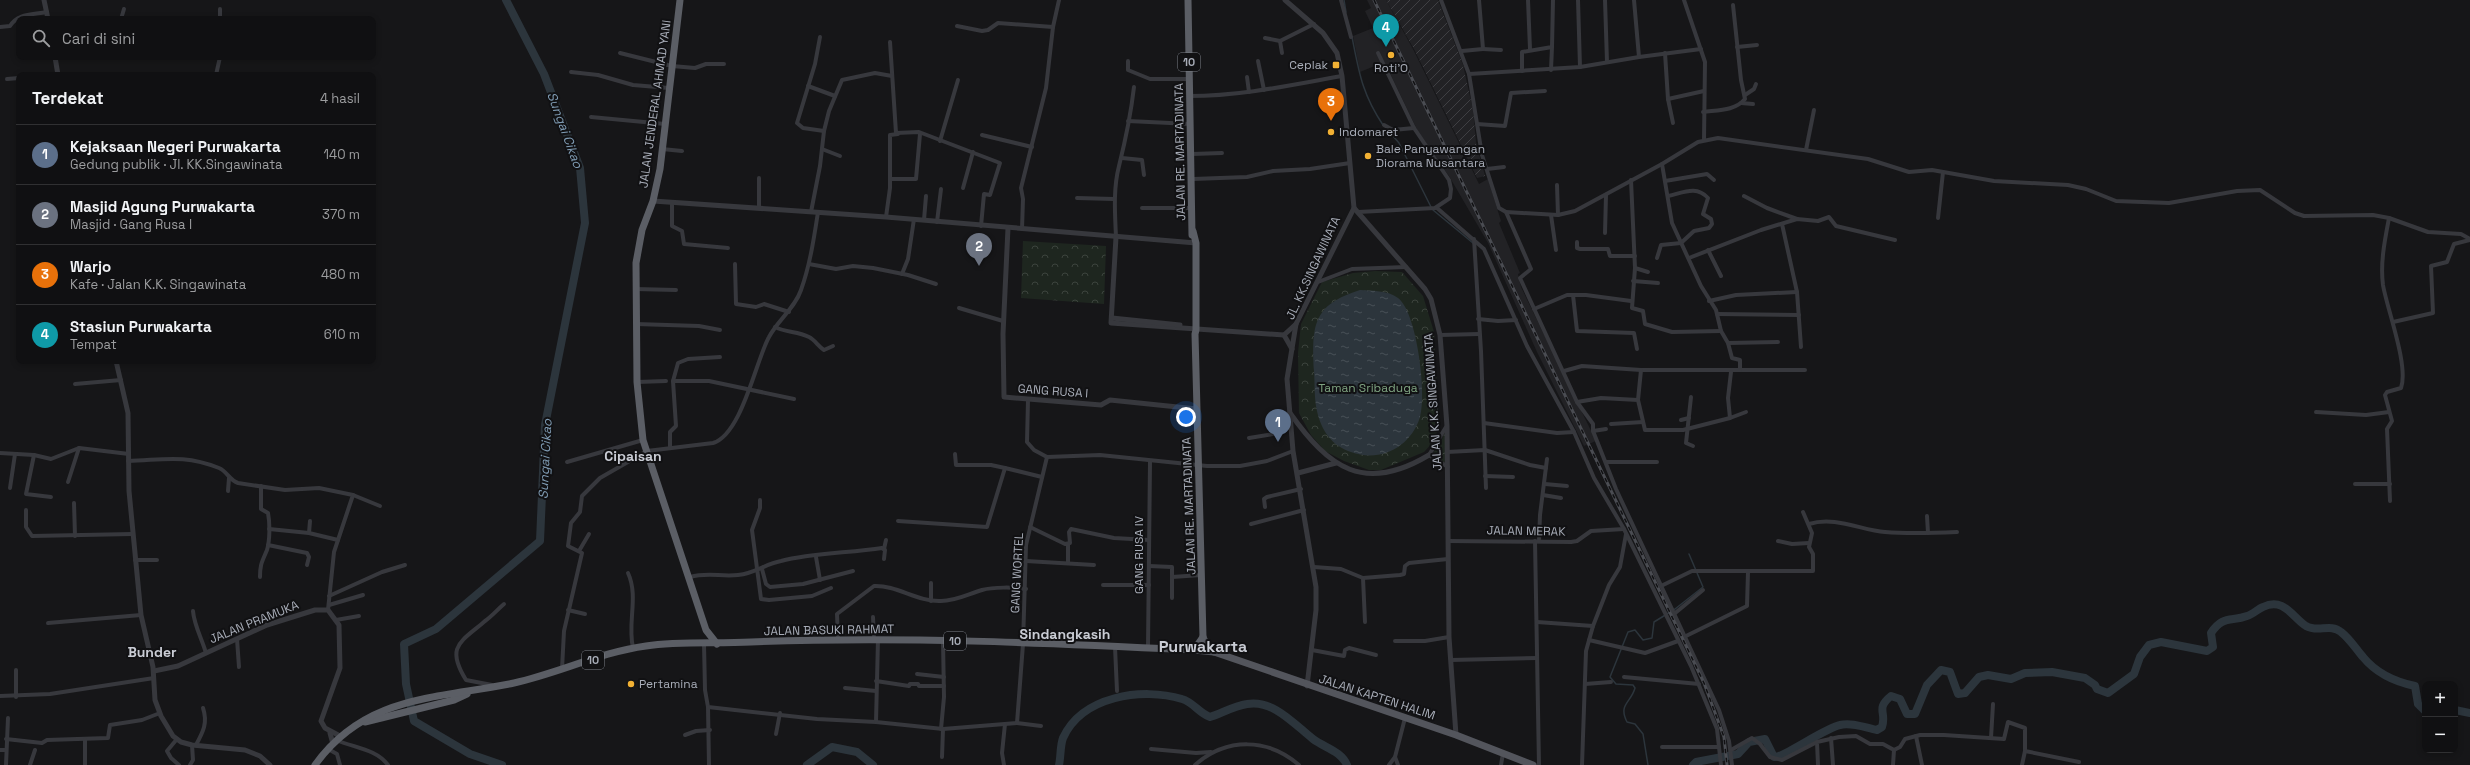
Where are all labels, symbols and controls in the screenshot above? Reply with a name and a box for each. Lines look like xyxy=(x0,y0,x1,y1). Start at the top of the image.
pin: 4 xyxy=(1373,14,1399,47)
search box xyxy=(16,16,376,60)
street label: JALAN JENDERAL AHMAD YANI xyxy=(635,19,675,189)
icon: search xyxy=(30,27,52,49)
text: Cari di sini xyxy=(62,29,135,48)
marker: Roti'O xyxy=(1386,50,1396,60)
road number: 10 xyxy=(1178,53,1200,71)
place label: Ceplak xyxy=(1289,57,1329,73)
marker: Ceplak xyxy=(1331,60,1341,70)
place label: Roti'O xyxy=(1374,60,1408,76)
street label: JALAN RE. MARTADINATA xyxy=(1171,83,1189,221)
text: Terdekat xyxy=(32,87,104,109)
pin: 3 xyxy=(1318,88,1344,121)
text: 4 hasil xyxy=(320,90,360,107)
water label: Sungai Cikao xyxy=(543,90,587,171)
place label: Indomaret xyxy=(1339,124,1398,140)
marker: Indomaret xyxy=(1326,127,1336,137)
text: Kejaksaan Negeri Purwakarta xyxy=(70,137,281,156)
place label: Bale Panyawangan Diorama Nusantara xyxy=(1376,141,1485,171)
text: 1 xyxy=(42,146,48,163)
text: 140 m xyxy=(324,146,360,163)
marker: Bale Panyawangan Diorama Nusantara xyxy=(1363,151,1373,161)
text: Gedung publik · Jl. KK.Singawinata xyxy=(70,156,283,173)
text: Masjid Agung Purwakarta xyxy=(70,197,255,216)
text: 2 xyxy=(41,206,49,223)
text: 370 m xyxy=(322,206,360,223)
street label: JL. KK.SINGAWINATA xyxy=(1282,213,1344,322)
text: Masjid · Gang Rusa I xyxy=(70,216,192,233)
pin: 2 xyxy=(966,233,992,266)
text: Warjo xyxy=(70,257,111,276)
text: 3 xyxy=(41,266,49,283)
text: 480 m xyxy=(321,266,360,283)
text: Kafe · Jalan K.K. Singawinata xyxy=(70,276,246,293)
text: Stasiun Purwakarta xyxy=(70,317,212,336)
text: 4 xyxy=(41,326,49,343)
text: 610 m xyxy=(324,326,360,343)
street label: JALAN K.K. SINGAWINATA xyxy=(1420,332,1446,471)
text: Tempat xyxy=(70,336,117,353)
park label: Taman Sribaduga xyxy=(1318,380,1418,396)
street label: GANG RUSA I xyxy=(1017,381,1089,401)
your location xyxy=(1176,407,1196,427)
pin: 1 xyxy=(1265,409,1291,442)
water label: Sungai Cikao xyxy=(534,418,556,499)
street label: JALAN RE. MARTADINATA xyxy=(1179,436,1199,575)
district label: Cipaisan xyxy=(604,447,662,465)
street label: GANG RUSA IV xyxy=(1131,515,1147,594)
street label: JALAN MERAK xyxy=(1486,522,1566,540)
street label: GANG WORTEL xyxy=(1007,532,1027,614)
street label: JALAN PRAMUKA xyxy=(207,597,301,647)
street label: JALAN BASUKI RAHMAT xyxy=(764,621,894,639)
district label: Sindangkasih xyxy=(1020,625,1110,643)
road number: 10 xyxy=(944,632,966,650)
district label: Purwakarta xyxy=(1159,636,1247,657)
district label: Bunder xyxy=(127,643,177,661)
road number: 10 xyxy=(582,651,604,669)
street label: JALAN KAPTEN HALIM xyxy=(1317,671,1437,723)
place label: Pertamina xyxy=(639,676,698,692)
marker: Pertamina xyxy=(626,679,636,689)
map controls xyxy=(2422,681,2458,753)
button: + xyxy=(2422,681,2458,717)
button: − xyxy=(2422,717,2458,753)

